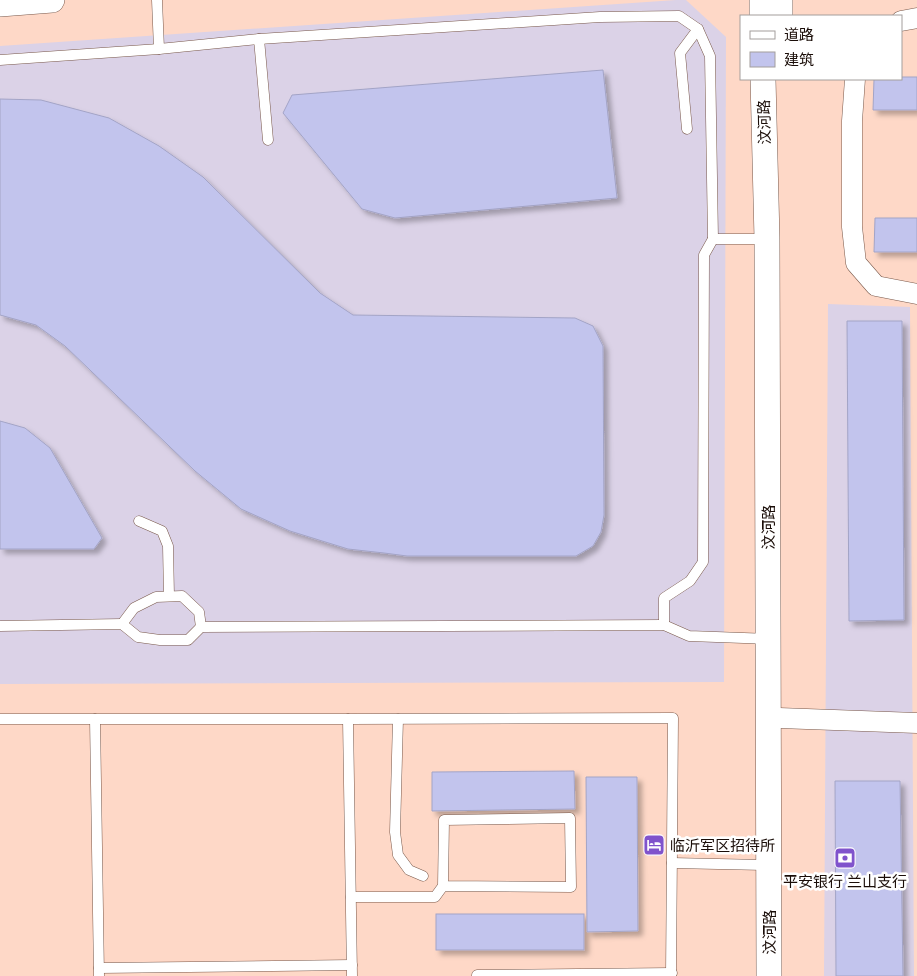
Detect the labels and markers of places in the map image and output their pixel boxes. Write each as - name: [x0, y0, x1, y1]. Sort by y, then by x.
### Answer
- hotel icon: 临沂军区招待所: [642, 833, 666, 857]
- place label: 临沂军区招待所: [670, 836, 775, 855]
- bank icon: 平安银行 兰山支行: [833, 846, 857, 870]
- place label: 平安银行 兰山支行: [783, 872, 907, 891]

